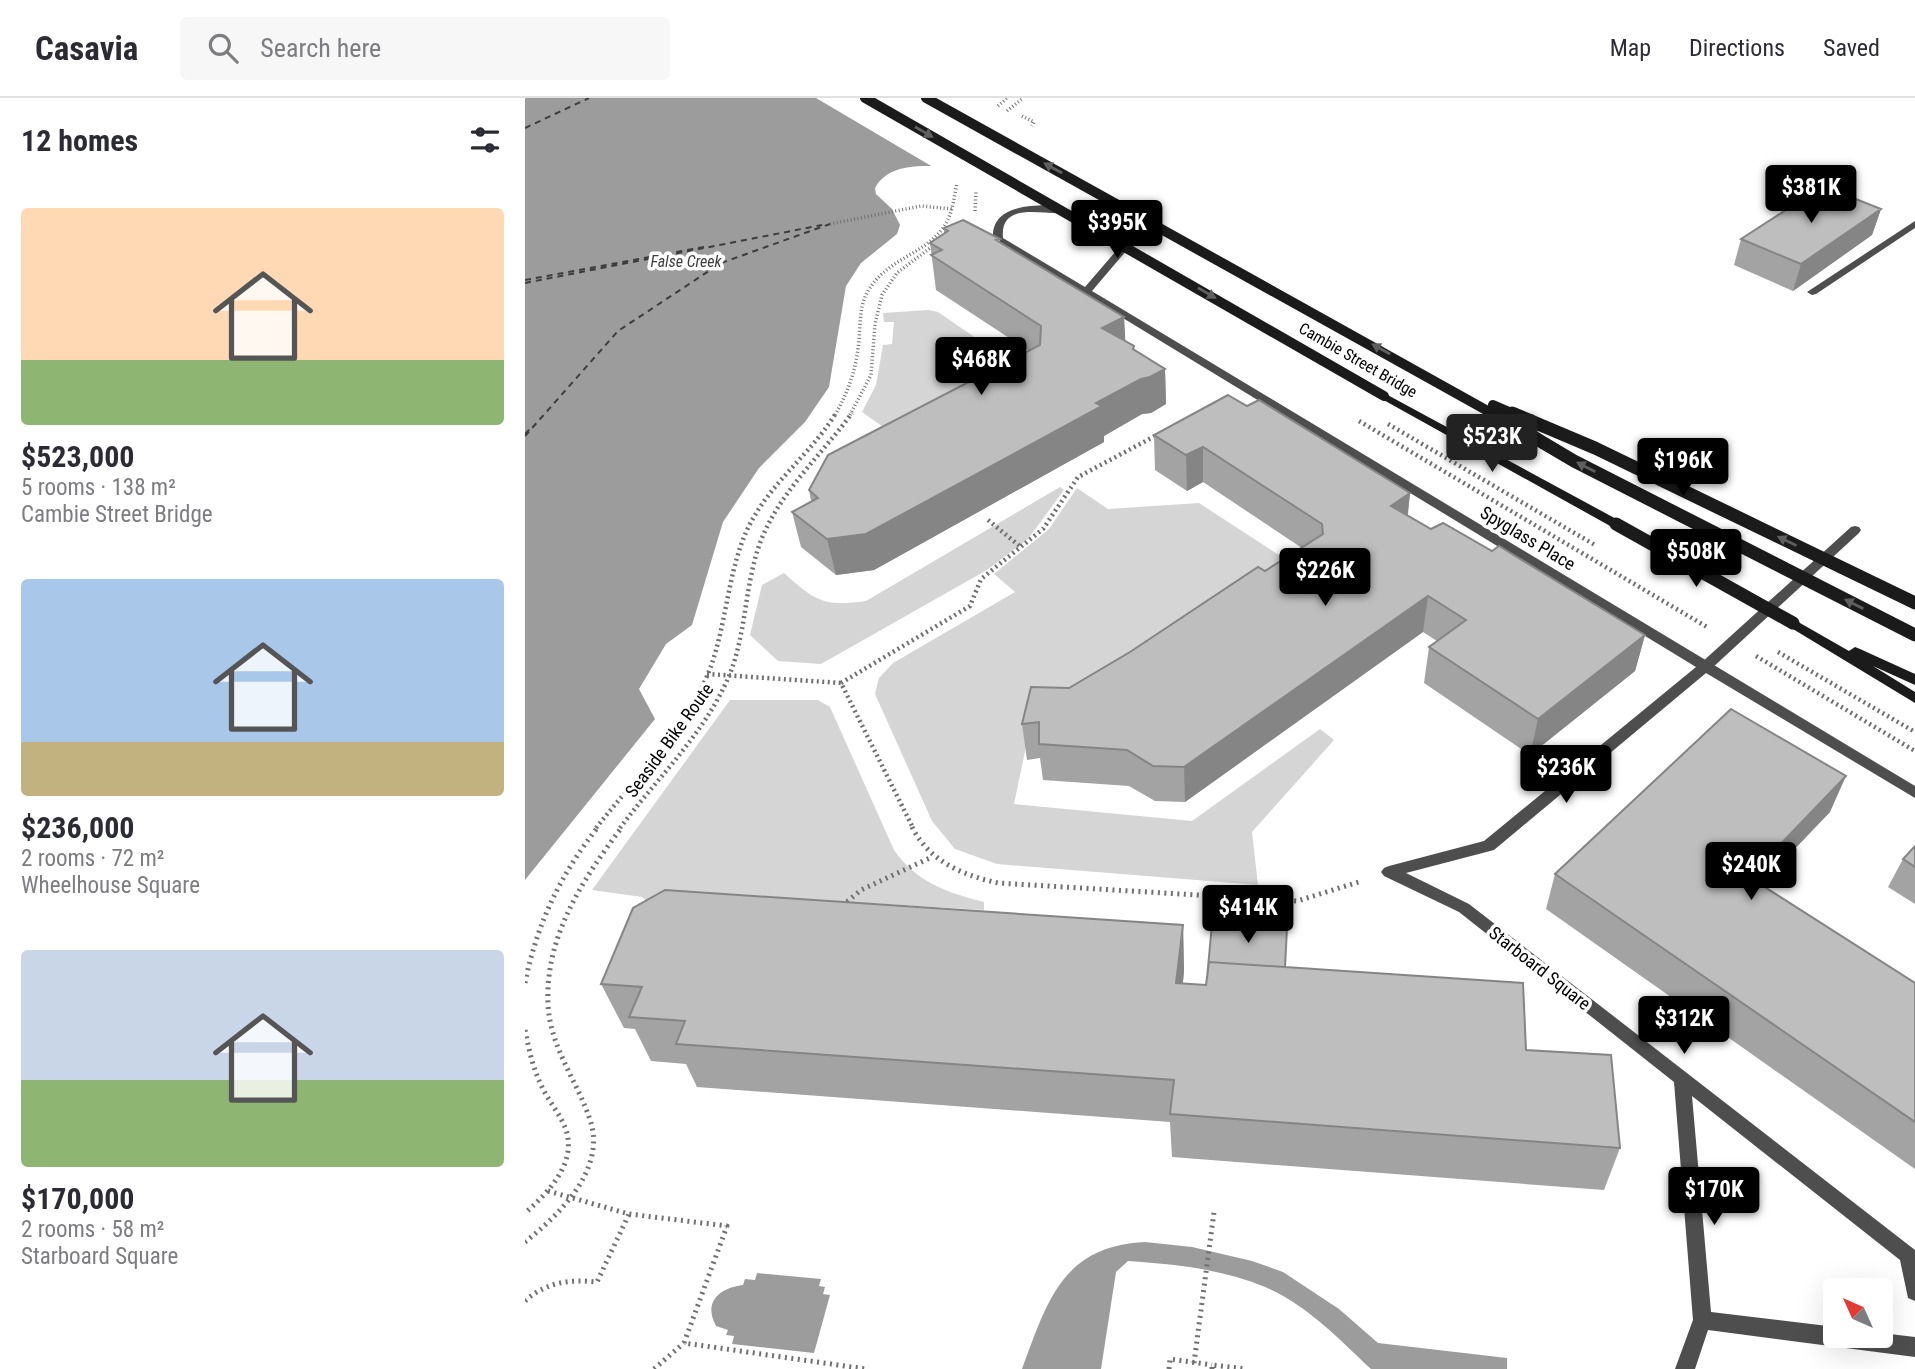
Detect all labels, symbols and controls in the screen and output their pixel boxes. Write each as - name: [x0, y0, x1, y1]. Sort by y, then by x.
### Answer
- search box: [180, 17, 670, 80]
- text: Casavia: [35, 29, 138, 68]
- icon: search: [204, 29, 242, 67]
- text: Search here: [260, 33, 381, 63]
- text: Map: [1610, 34, 1651, 62]
- text: Directions: [1689, 34, 1785, 62]
- text: Saved: [1823, 34, 1880, 62]
- icon: filters: [466, 121, 504, 159]
- text: 12 homes: [21, 123, 138, 158]
- one-way arrow: [914, 126, 934, 138]
- one-way arrow: [1043, 162, 1062, 174]
- pin: $381K: [1762, 166, 1860, 225]
- text: $381K: [1781, 174, 1841, 201]
- pin: $395K: [1068, 200, 1166, 260]
- text: $395K: [1087, 209, 1147, 236]
- water label: False Creek: [650, 252, 723, 271]
- icon: home: [200, 253, 326, 379]
- one-way arrow: [1197, 287, 1216, 300]
- street label: Cambie Street Bridge: [1296, 318, 1420, 402]
- pin: $468K: [932, 338, 1030, 397]
- one-way arrow: [1371, 343, 1390, 355]
- text: $468K: [951, 346, 1011, 373]
- pin: $523K: [1443, 414, 1541, 474]
- text: $523K: [1462, 423, 1522, 450]
- pin: $196K: [1634, 438, 1732, 498]
- text: $523,000: [21, 439, 134, 474]
- text: $196K: [1653, 447, 1713, 474]
- one-way arrow: [1576, 461, 1596, 473]
- text: 5 rooms · 138 m²: [21, 474, 176, 501]
- text: Cambie Street Bridge: [21, 501, 213, 528]
- street label: Spyglass Place: [1477, 501, 1579, 575]
- pin: $508K: [1647, 530, 1745, 589]
- one-way arrow: [1777, 536, 1797, 547]
- text: $508K: [1666, 538, 1726, 565]
- pin: $226K: [1276, 548, 1374, 608]
- text: $226K: [1295, 557, 1355, 584]
- one-way arrow: [1844, 598, 1864, 609]
- icon: home: [200, 624, 326, 750]
- street label: Seaside Bike Route: [621, 679, 717, 801]
- pin: $236K: [1517, 746, 1615, 805]
- text: $236K: [1536, 754, 1596, 781]
- text: $236,000: [21, 810, 134, 845]
- pin: $240K: [1702, 842, 1800, 902]
- text: 2 rooms · 72 m²: [21, 845, 164, 872]
- text: $240K: [1721, 851, 1781, 878]
- text: Wheelhouse Square: [21, 872, 200, 899]
- pin: $414K: [1199, 886, 1297, 945]
- text: $414K: [1218, 894, 1278, 921]
- street label: Starboard Square: [1485, 922, 1595, 1014]
- icon: home: [200, 995, 326, 1121]
- pin: $312K: [1635, 996, 1733, 1056]
- text: $312K: [1654, 1005, 1714, 1032]
- pin: $170K: [1665, 1168, 1763, 1227]
- text: $170K: [1684, 1176, 1744, 1203]
- text: $170,000: [21, 1181, 134, 1216]
- text: 2 rooms · 58 m²: [21, 1216, 164, 1243]
- text: Starboard Square: [21, 1243, 178, 1270]
- north arrow: [1823, 1278, 1893, 1348]
- map controls: [1823, 1278, 1893, 1348]

